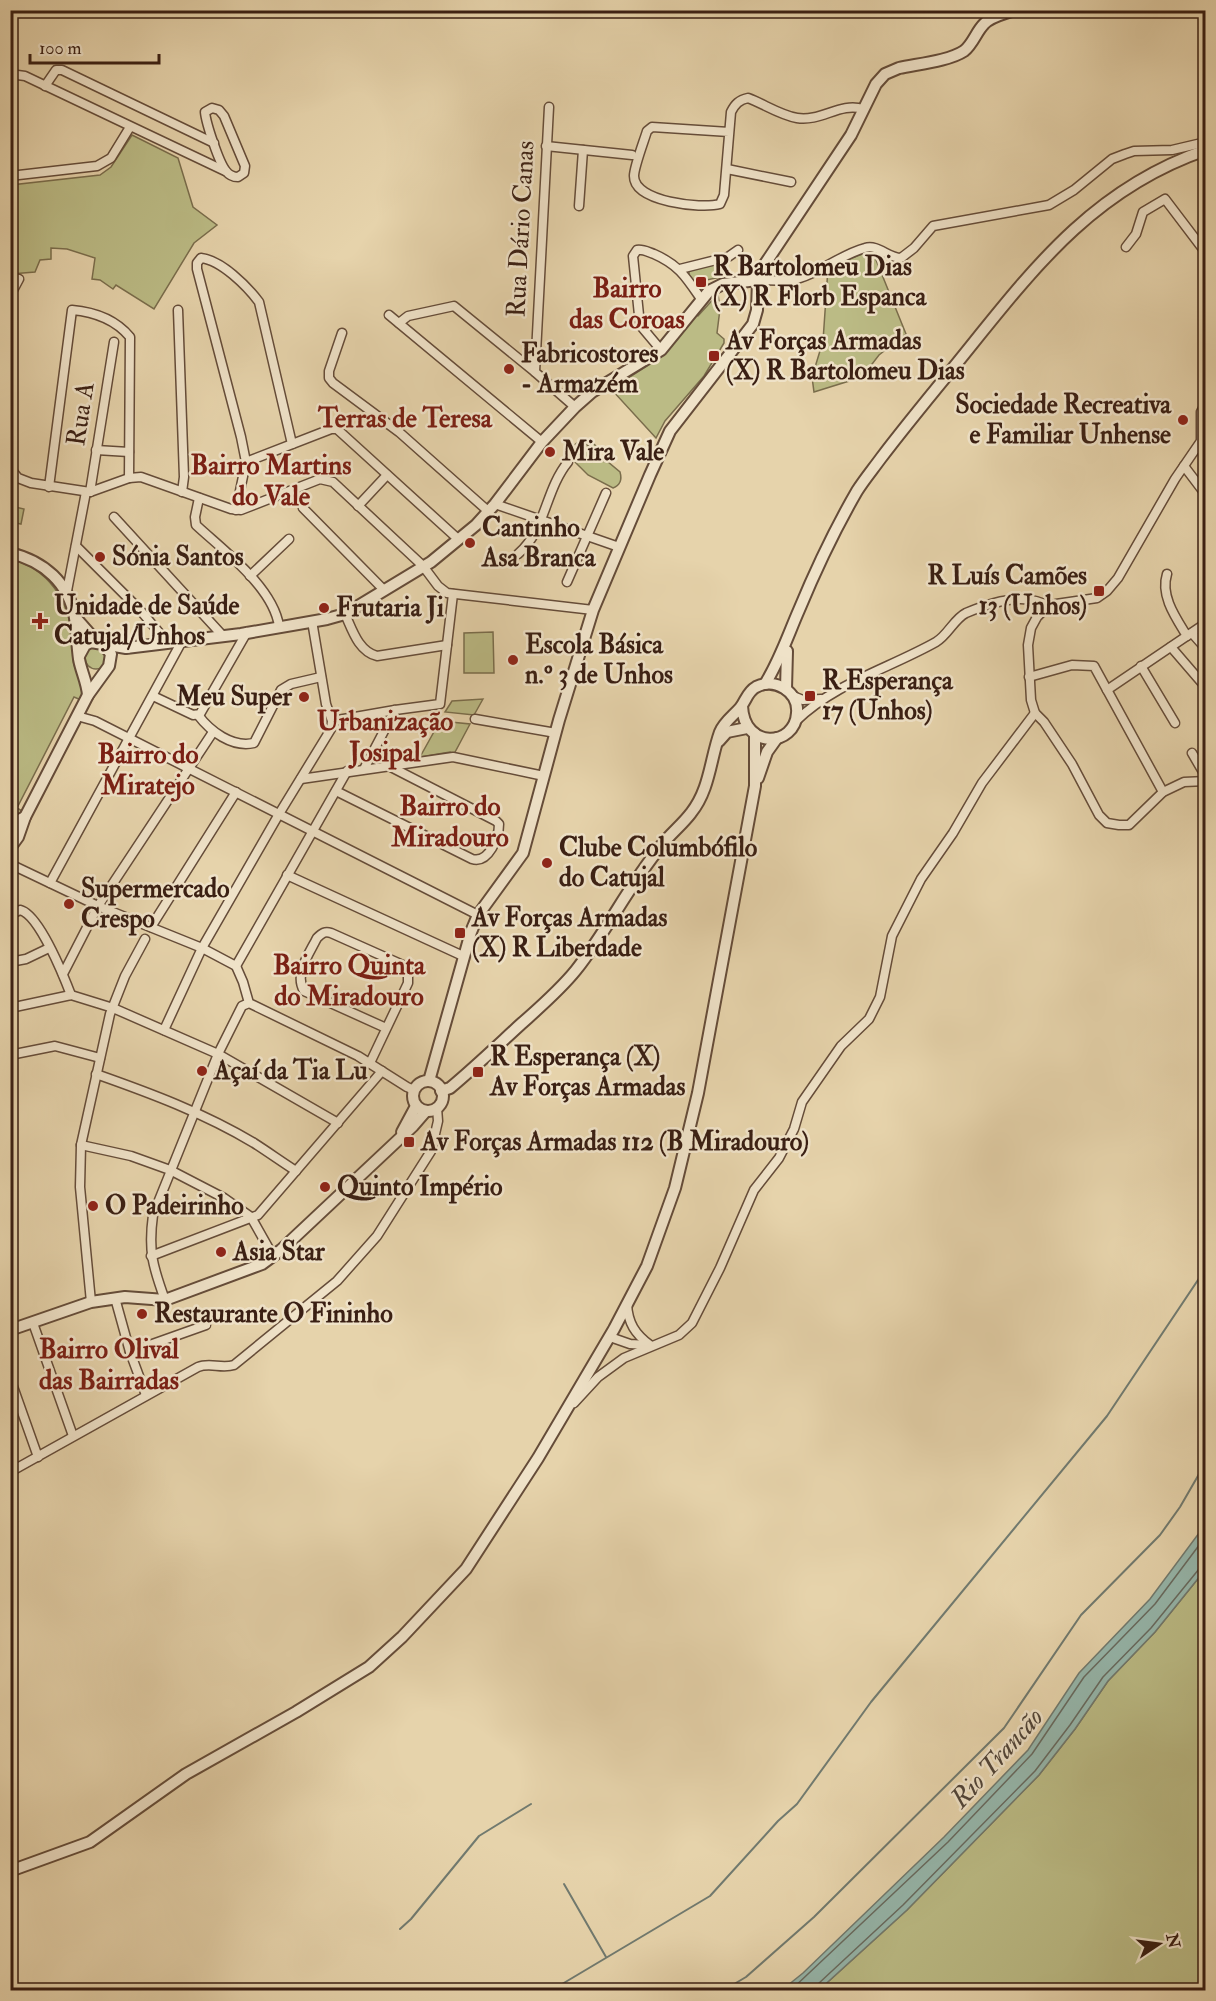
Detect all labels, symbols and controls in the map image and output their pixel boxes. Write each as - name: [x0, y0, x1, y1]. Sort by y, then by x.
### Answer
- scale bar: [30, 27, 159, 65]
- text: 100 m: [39, 37, 82, 60]
- street label: Rua Dário Canas: [500, 140, 542, 318]
- place label: R Bartolomeu Dias (X) R Florb Espanca: [713, 251, 927, 314]
- district label: Bairro das Coroas: [569, 272, 685, 336]
- marker: R Bartolomeu Dias (X) R Florb Espanca: [694, 275, 708, 289]
- place label: Av Forças Armadas (X) R Bartolomeu Dias: [725, 325, 965, 387]
- place label: Fabricostores - Armazém: [521, 338, 659, 400]
- marker: Av Forças Armadas (X) R Bartolomeu Dias: [707, 349, 721, 363]
- marker: Fabricostores - Armazém: [502, 362, 516, 376]
- street label: Rua A: [60, 379, 102, 448]
- place label: Sociedade Recreativa e Familiar Unhense: [955, 389, 1172, 451]
- district label: Terras de Teresa: [317, 402, 493, 435]
- marker: Sociedade Recreativa e Familiar Unhense: [1176, 413, 1190, 427]
- place label: Mira Vale: [561, 436, 664, 468]
- marker: Mira Vale: [543, 445, 557, 459]
- district label: Bairro Martins do Vale: [191, 449, 351, 513]
- place label: Cantinho Asa Branca: [481, 512, 597, 574]
- marker: Cantinho Asa Branca: [463, 536, 477, 550]
- place label: Sónia Santos: [112, 541, 244, 573]
- marker: Sónia Santos: [93, 550, 107, 564]
- place label: R Luís Camões 13 (Unhos): [927, 560, 1087, 622]
- marker: R Luís Camões 13 (Unhos): [1092, 584, 1106, 598]
- place label: Unidade de Saúde Catujal/Unhos: [54, 590, 240, 652]
- place label: Frutaria Ji: [336, 592, 444, 624]
- marker: Frutaria Ji: [317, 601, 331, 615]
- marker: Unidade de Saúde Catujal/Unhos: [31, 612, 49, 630]
- place label: Escola Básica n.º 3 de Unhos: [525, 629, 673, 691]
- marker: Escola Básica n.º 3 de Unhos: [506, 653, 520, 667]
- place label: R Esperança 17 (Unhos): [822, 665, 954, 727]
- place label: Meu Super: [175, 681, 292, 714]
- marker: R Esperança 17 (Unhos): [803, 689, 817, 703]
- marker: Meu Super: [297, 690, 311, 704]
- district label: Urbanização Josipal: [317, 705, 453, 770]
- district label: Bairro do Miratejo: [98, 738, 198, 802]
- district label: Bairro do Miradouro: [390, 790, 509, 854]
- place label: Clube Columbófilo do Catujal: [559, 832, 758, 894]
- marker: Clube Columbófilo do Catujal: [540, 856, 554, 870]
- place label: Supermercado Crespo: [81, 873, 230, 936]
- marker: Supermercado Crespo: [62, 897, 76, 911]
- place label: Av Forças Armadas (X) R Liberdade: [471, 902, 667, 964]
- marker: Av Forças Armadas (X) R Liberdade: [453, 926, 467, 940]
- district label: Bairro Quinta do Miradouro: [273, 949, 426, 1013]
- place label: R Esperança (X) Av Forças Armadas: [489, 1041, 685, 1103]
- place label: Açaí da Tia Lu: [213, 1055, 368, 1087]
- marker: Açaí da Tia Lu: [195, 1064, 209, 1078]
- marker: R Esperança (X) Av Forças Armadas: [471, 1065, 485, 1079]
- place label: Av Forças Armadas 112 (B Miradouro): [420, 1126, 809, 1158]
- marker: Av Forças Armadas 112 (B Miradouro): [402, 1135, 416, 1149]
- place label: Quinto Império: [337, 1171, 503, 1204]
- marker: Quinto Império: [318, 1180, 332, 1194]
- place label: O Padeirinho: [105, 1190, 244, 1222]
- marker: O Padeirinho: [86, 1199, 100, 1213]
- place label: Asia Star: [232, 1236, 325, 1268]
- marker: Asia Star: [214, 1245, 228, 1259]
- place label: Restaurante O Fininho: [154, 1298, 393, 1330]
- marker: Restaurante O Fininho: [135, 1307, 149, 1321]
- district label: Bairro Olival das Bairradas: [39, 1333, 180, 1397]
- water label: Rio Trancão: [943, 1701, 1050, 1816]
- north arrow: [1129, 1914, 1189, 1974]
- text: N: [1161, 1931, 1184, 1951]

